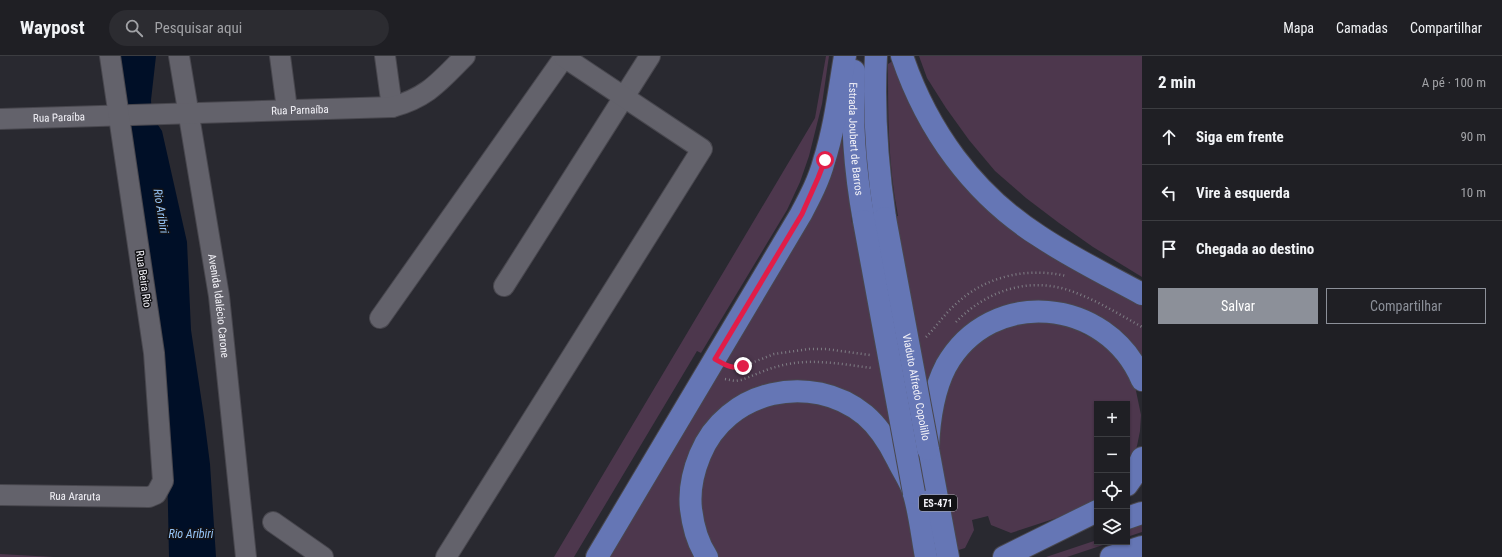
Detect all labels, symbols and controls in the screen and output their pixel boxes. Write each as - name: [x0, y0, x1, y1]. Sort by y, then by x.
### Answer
- search box: [109, 10, 389, 46]
- text: Waypost: [20, 16, 85, 39]
- icon: search: [123, 17, 145, 39]
- text: Pesquisar aqui: [155, 19, 242, 37]
- text: Mapa: [1283, 20, 1314, 36]
- text: Camadas: [1336, 20, 1388, 36]
- text: Compartilhar: [1410, 20, 1482, 36]
- text: 2 min: [1158, 72, 1196, 92]
- text: A pé · 100 m: [1422, 75, 1486, 90]
- street label: Estrada Joubert de Barros: [846, 82, 866, 196]
- street label: Rua Parnaíba: [271, 103, 329, 118]
- street label: Rua Paraíba: [33, 110, 85, 125]
- icon: ahead: [1158, 126, 1180, 148]
- text: Siga em frente: [1196, 128, 1284, 146]
- text: 90 m: [1460, 129, 1486, 144]
- route start: [816, 151, 834, 169]
- icon: left: [1158, 182, 1180, 204]
- text: Vire à esquerda: [1196, 184, 1290, 202]
- text: 10 m: [1460, 185, 1486, 200]
- water label: Rio Aribiri: [151, 188, 171, 235]
- icon: arrive: [1158, 238, 1180, 260]
- text: Chegada ao destino: [1196, 240, 1314, 258]
- street label: Rua Beira Rio: [133, 250, 154, 309]
- street label: Avenida Idalécio Carone: [205, 253, 231, 358]
- button: Salvar: [1158, 288, 1318, 324]
- button: Compartilhar: [1326, 288, 1486, 324]
- street label: Viaduto Alfredo Copolillo: [900, 333, 932, 442]
- route end: [734, 357, 752, 375]
- map controls: [1094, 401, 1130, 545]
- button: +: [1094, 401, 1130, 437]
- button: −: [1094, 437, 1130, 473]
- button: locate: [1094, 473, 1130, 509]
- street label: Rua Araruta: [49, 490, 101, 503]
- road number: ES-471: [919, 495, 957, 511]
- button: layers: [1094, 509, 1130, 545]
- water label: Rio Aribiri: [169, 527, 214, 541]

